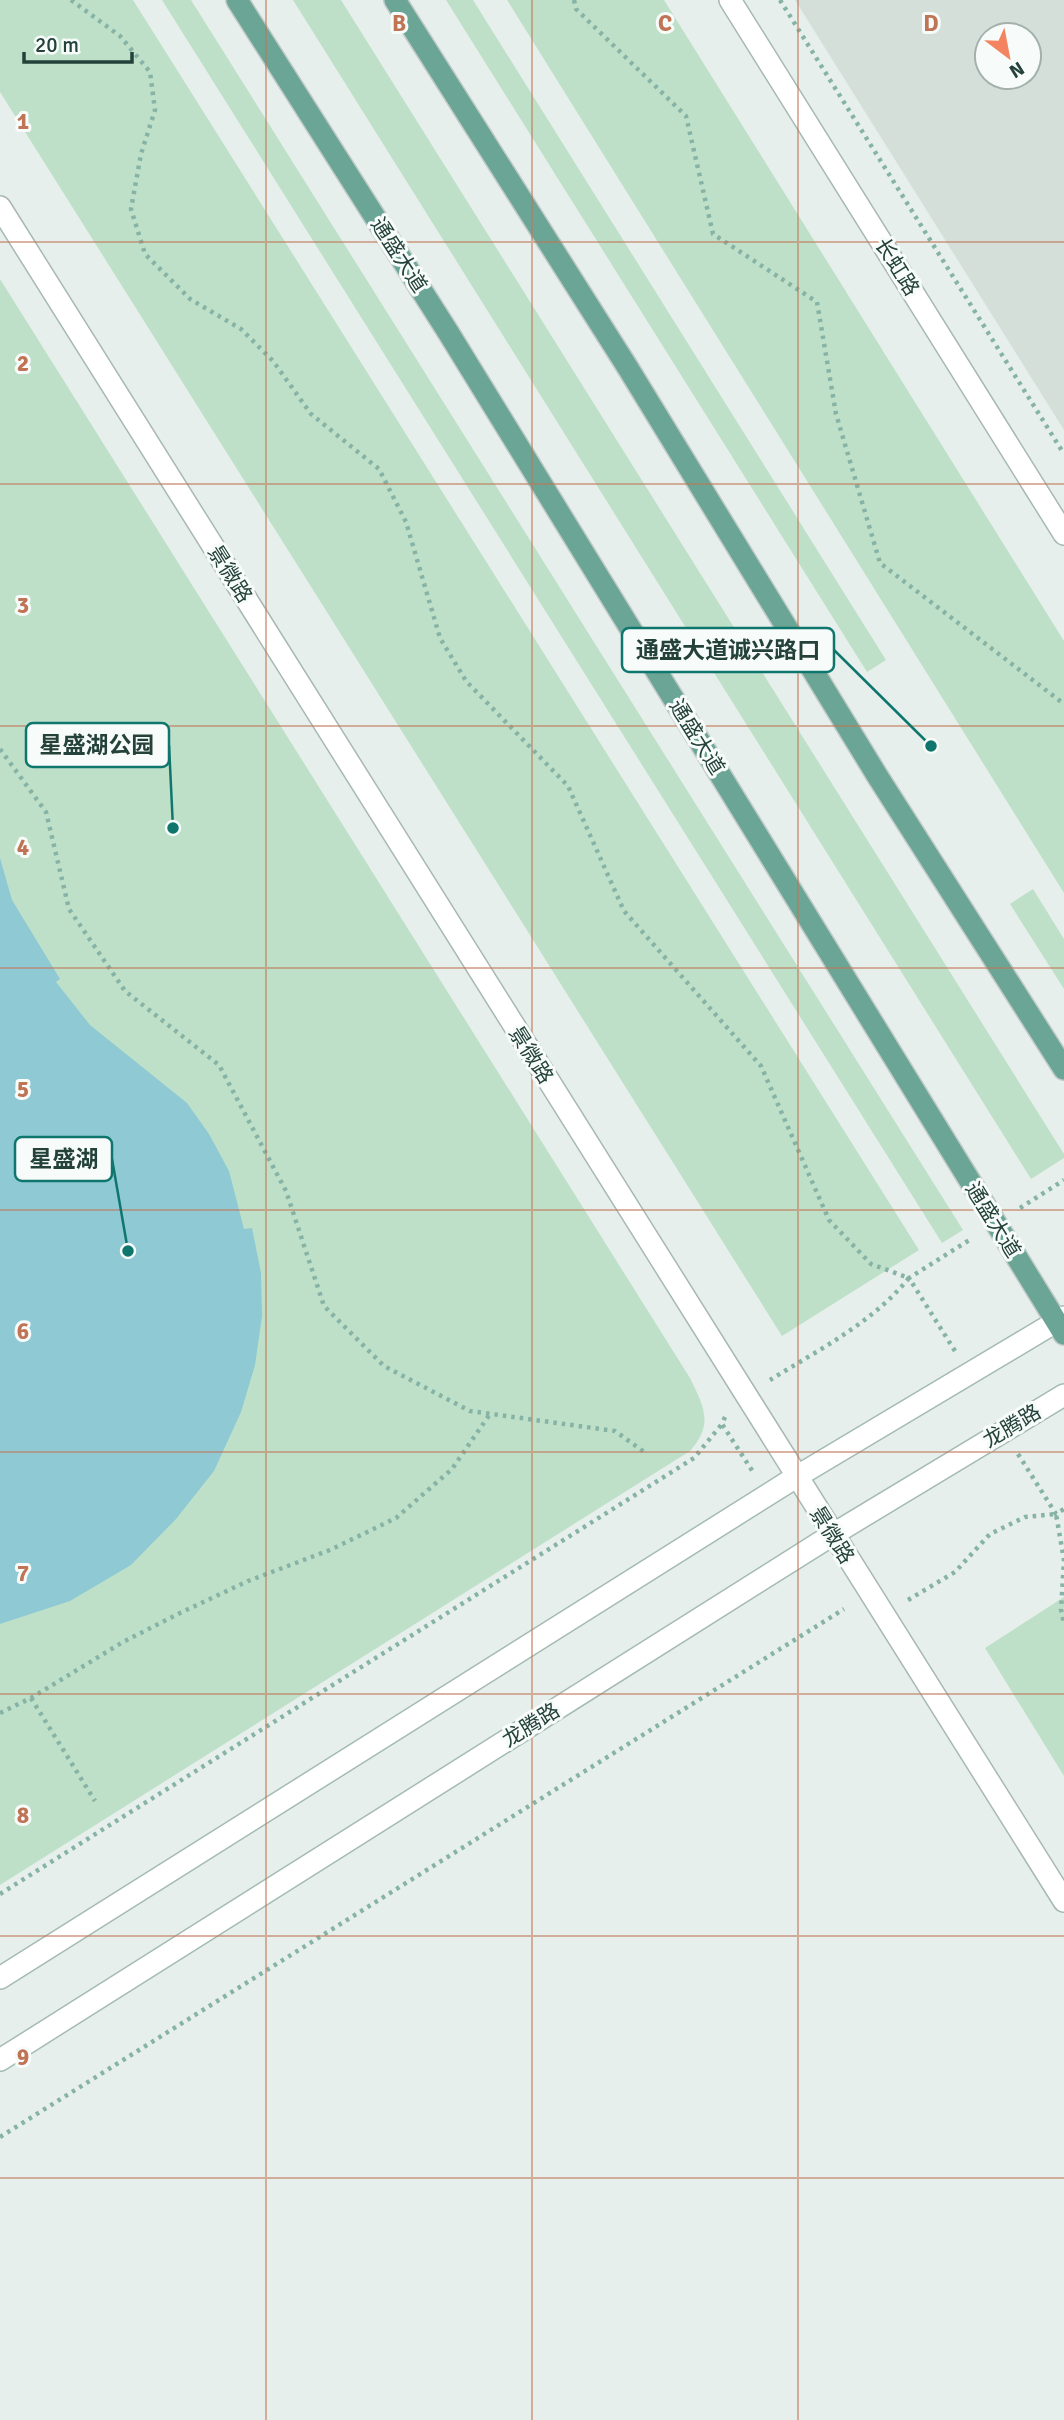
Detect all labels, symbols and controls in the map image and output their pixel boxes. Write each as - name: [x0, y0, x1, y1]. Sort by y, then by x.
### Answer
- text: B: [392, 9, 406, 38]
- text: C: [658, 9, 672, 38]
- text: D: [923, 9, 939, 38]
- scale bar: [24, 21, 133, 65]
- north arrow: [973, 21, 1043, 91]
- text: 20 m: [35, 32, 79, 58]
- text: N: [1005, 56, 1028, 83]
- text: 1: [17, 107, 29, 136]
- street label: 通盛大道: [365, 213, 433, 297]
- street label: 长虹路: [869, 233, 925, 301]
- text: 2: [17, 349, 29, 378]
- street label: 景微路: [202, 540, 258, 608]
- text: 3: [17, 591, 29, 620]
- callout: 通盛大道诚兴路口: [622, 628, 834, 672]
- text: 通盛大道诚兴路口: [636, 636, 820, 665]
- street label: 通盛大道: [664, 694, 730, 780]
- callout: 星盛湖公园: [26, 723, 169, 767]
- text: 星盛湖公园: [40, 731, 155, 760]
- text: 4: [17, 833, 29, 862]
- street label: 景微路: [503, 1021, 559, 1089]
- text: 5: [17, 1075, 29, 1104]
- callout: 星盛湖: [15, 1137, 112, 1181]
- text: 星盛湖: [30, 1145, 99, 1174]
- street label: 通盛大道: [960, 1177, 1026, 1263]
- text: 6: [17, 1317, 29, 1346]
- street label: 龙腾路: [978, 1399, 1046, 1453]
- street label: 景微路: [804, 1501, 860, 1569]
- text: 7: [17, 1559, 29, 1588]
- street label: 龙腾路: [497, 1697, 565, 1753]
- text: 8: [17, 1801, 29, 1830]
- text: 9: [17, 2043, 29, 2072]

